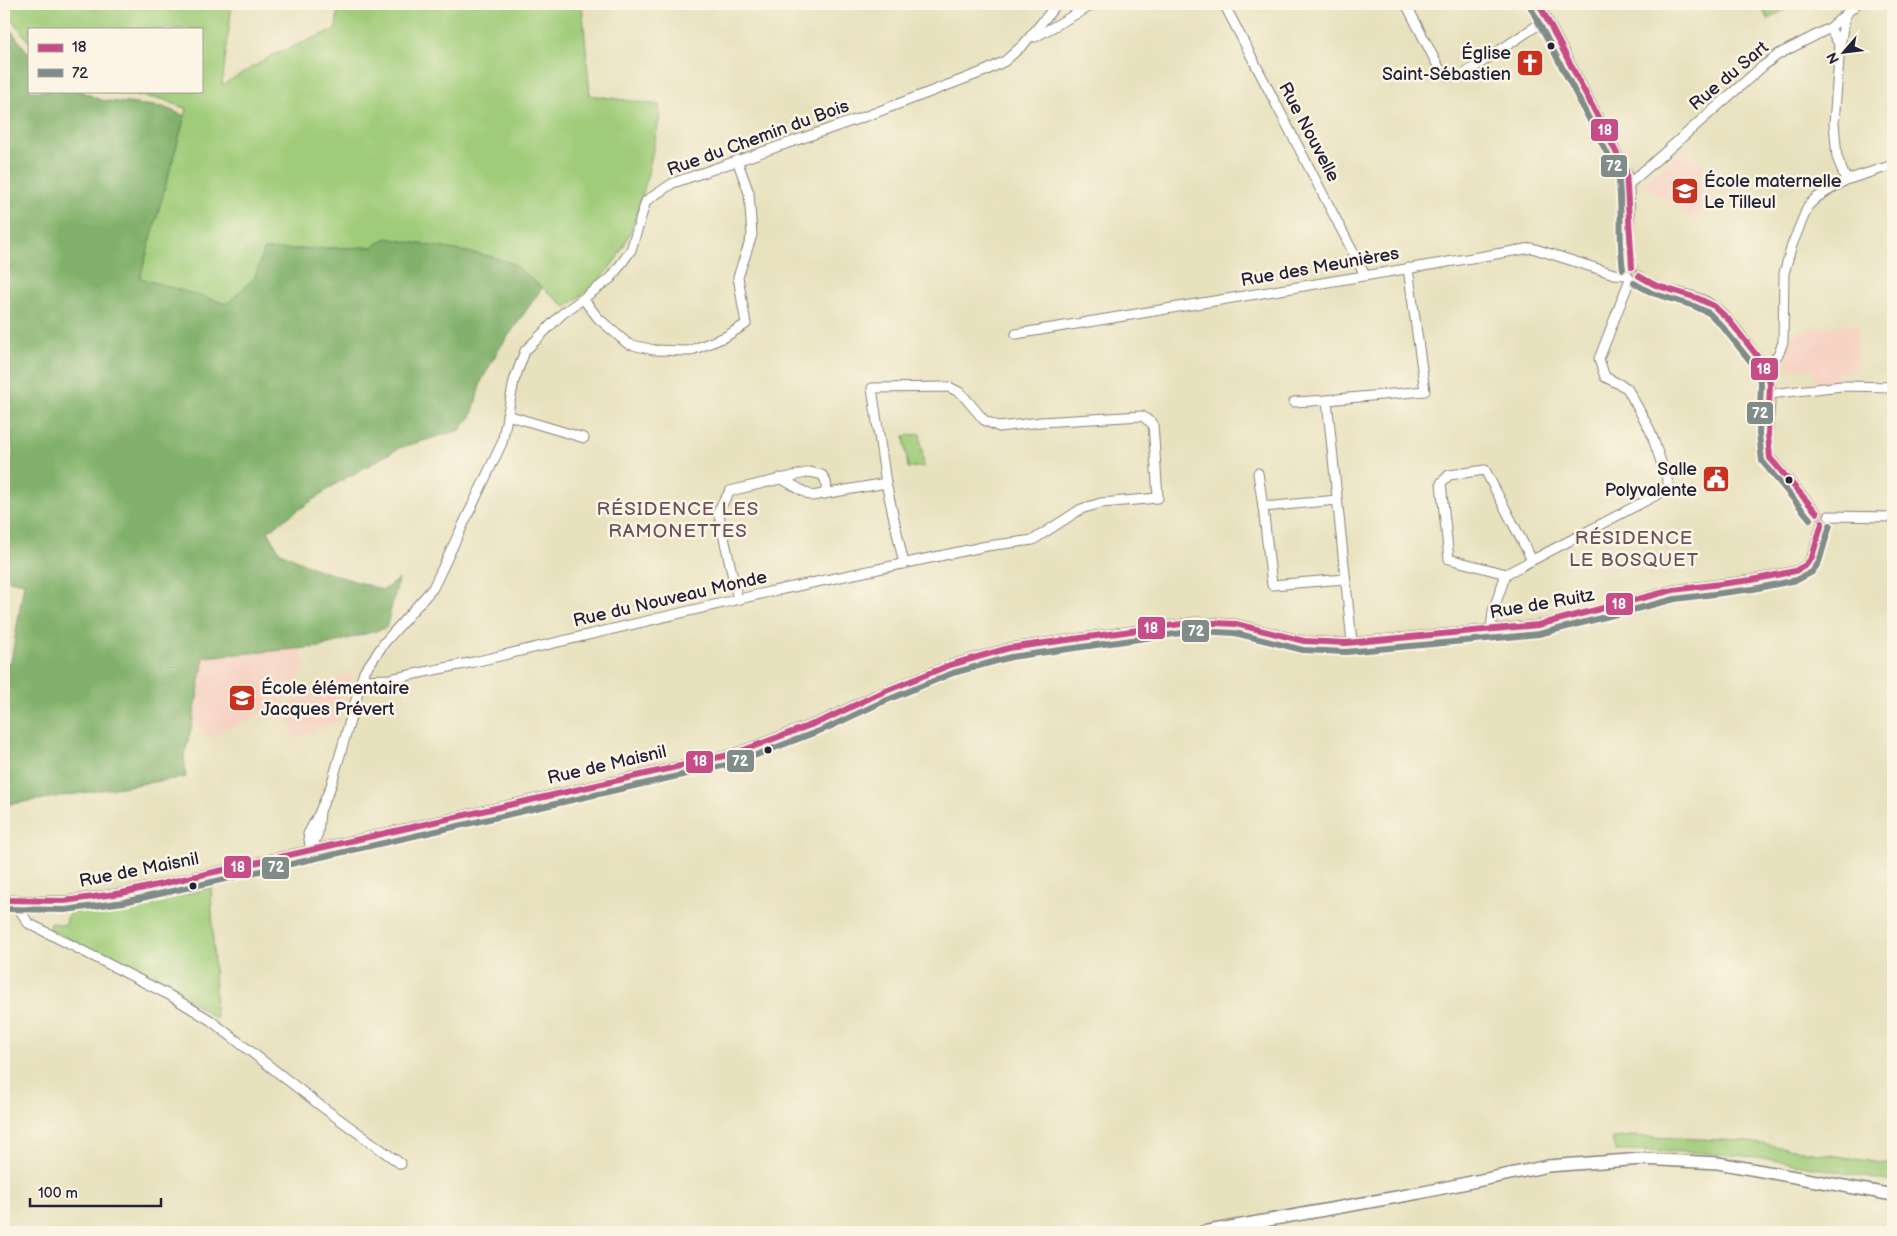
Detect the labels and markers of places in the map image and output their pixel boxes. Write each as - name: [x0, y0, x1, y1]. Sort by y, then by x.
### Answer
- place label: Église Saint-Sébastien: [1382, 41, 1511, 85]
- unlabelled marker: [1546, 41, 1556, 51]
- church icon: Église Saint-Sébastien: [1515, 48, 1545, 78]
- place label: École maternelle Le Tilleul: [1704, 169, 1842, 213]
- school or university icon: École maternelle Le Tilleul: [1670, 176, 1700, 206]
- place label: Salle Polyvalente: [1605, 459, 1697, 501]
- public building icon: Salle Polyvalente: [1701, 464, 1731, 494]
- unlabelled marker: [1784, 475, 1794, 485]
- place label: École élémentaire Jacques Prévert: [261, 676, 409, 720]
- school or university icon: École élémentaire Jacques Prévert: [227, 683, 257, 713]
- unlabelled marker: [763, 745, 773, 755]
- unlabelled marker: [188, 881, 198, 891]

